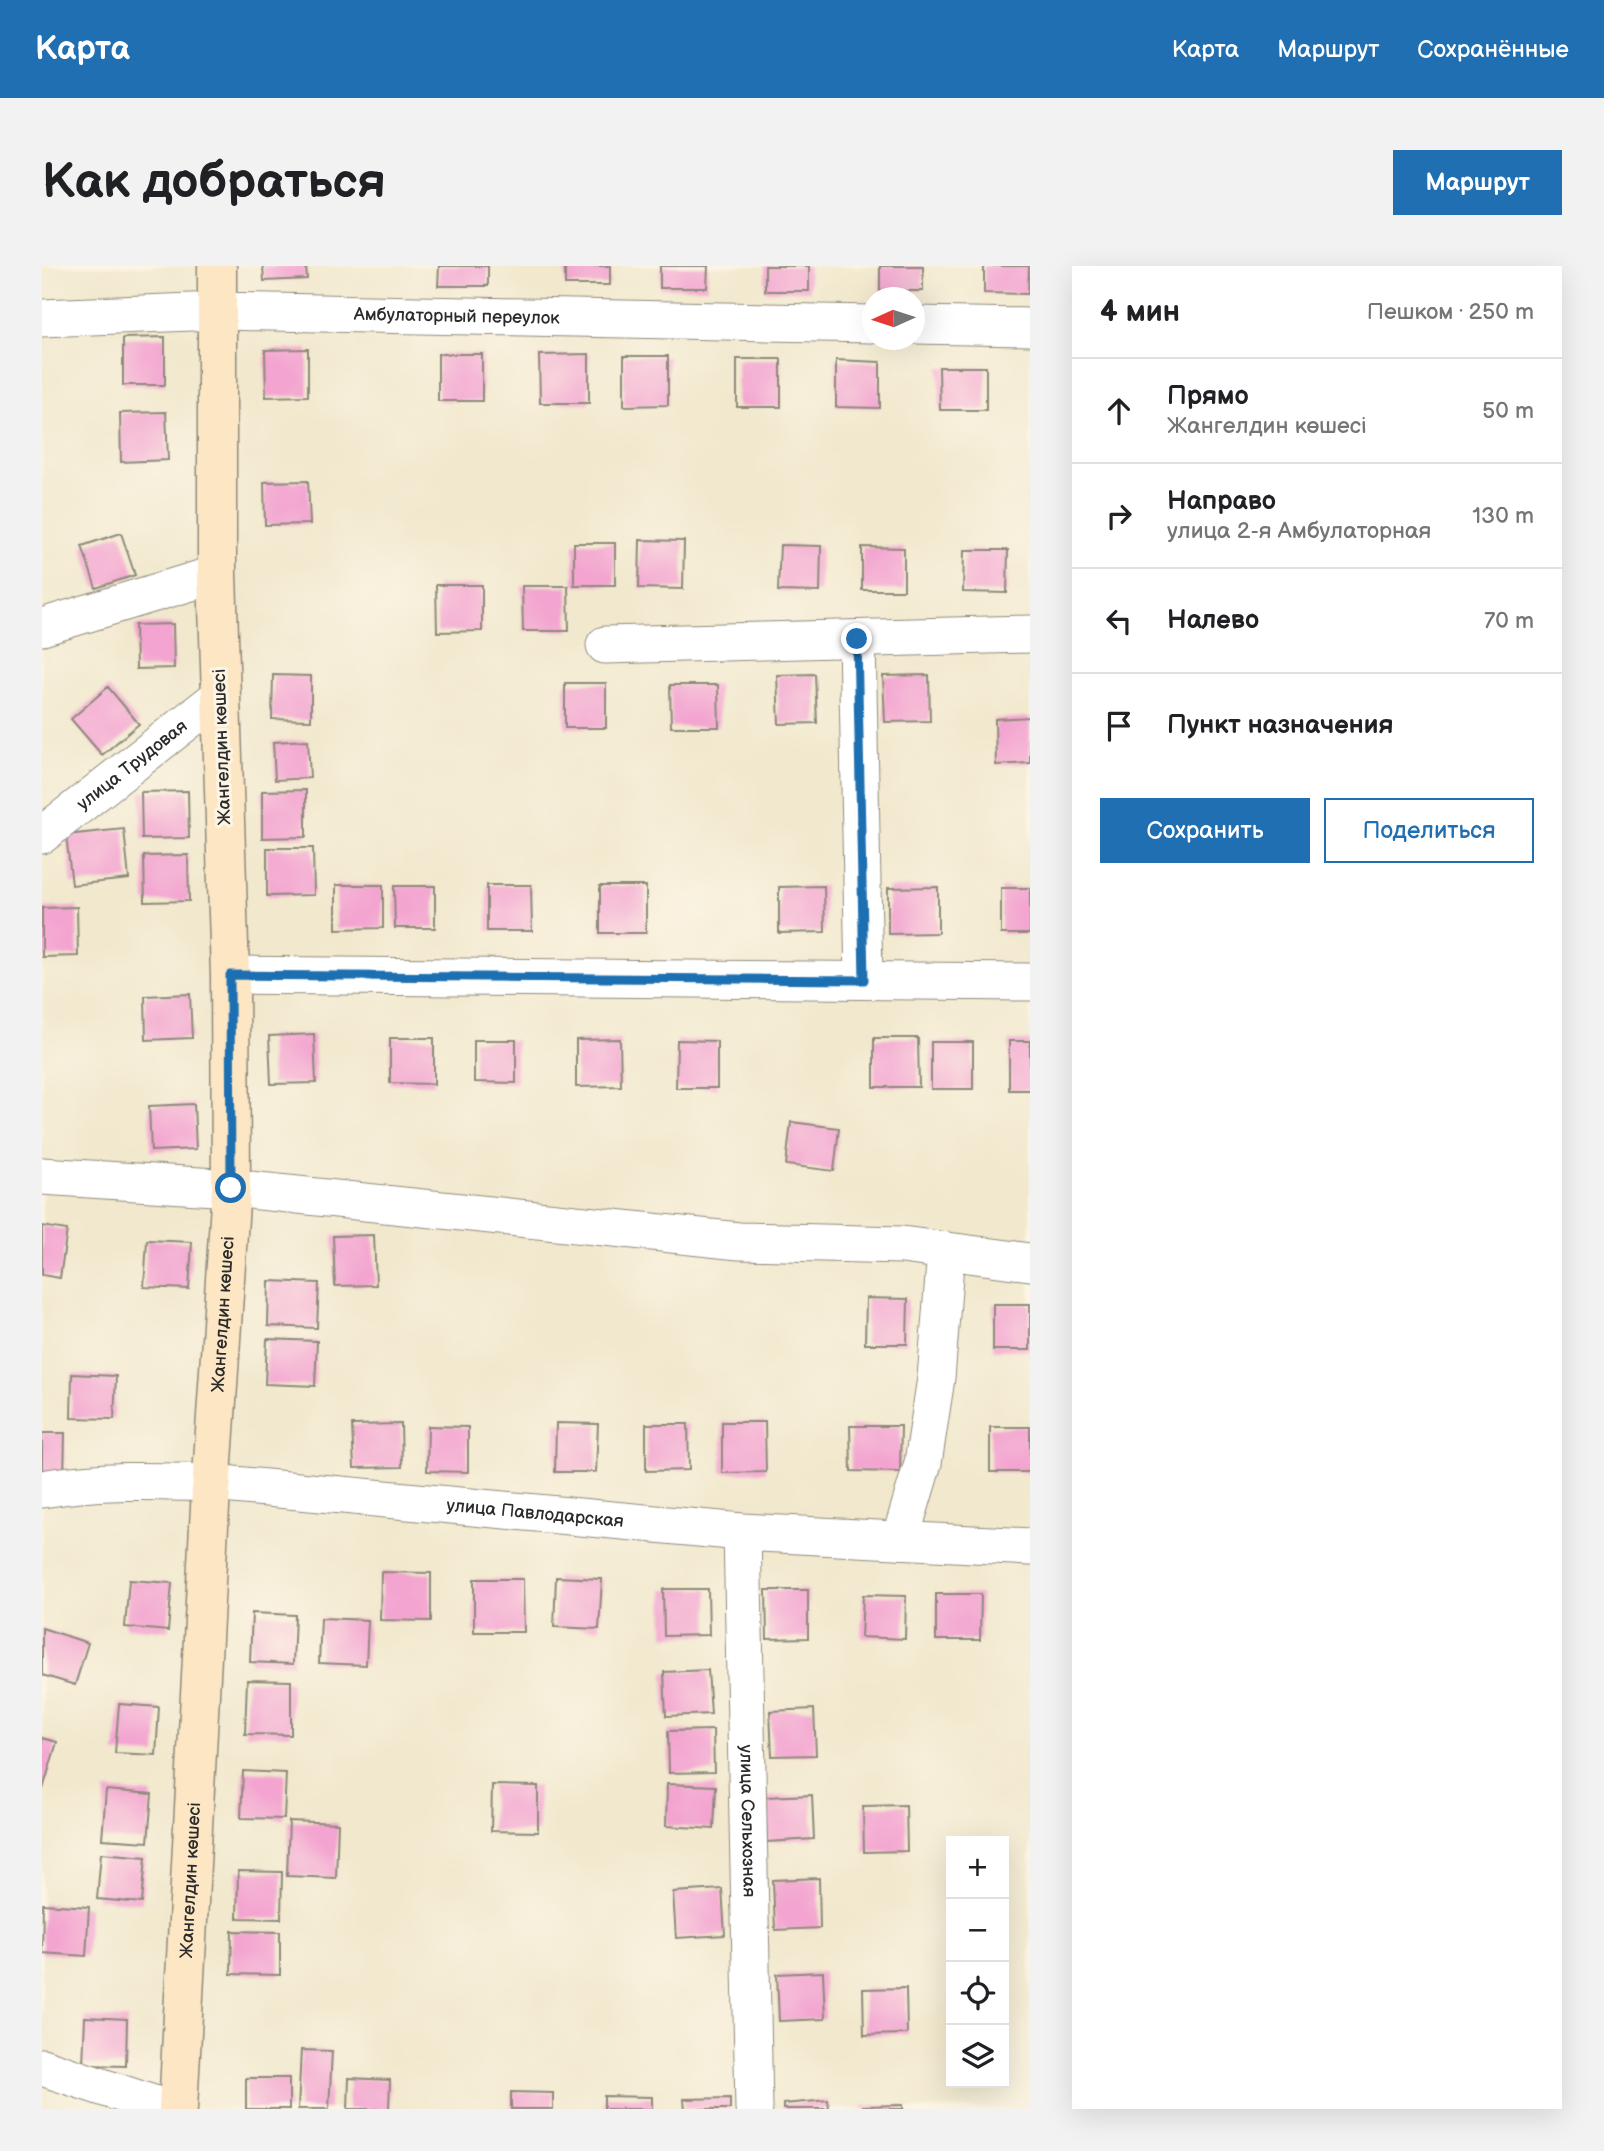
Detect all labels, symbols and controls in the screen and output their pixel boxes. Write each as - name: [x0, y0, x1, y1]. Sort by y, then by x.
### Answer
- text: Карта: [35, 29, 130, 69]
- text: Карта: [1172, 35, 1239, 64]
- text: Маршрут: [1277, 35, 1379, 64]
- text: Сохранённые: [1417, 35, 1569, 64]
- button: Маршрут: [1393, 150, 1562, 215]
- text: Как добраться: [42, 153, 386, 212]
- north arrow: [862, 287, 925, 350]
- text: 4 мин: [1100, 294, 1180, 330]
- text: Пешком · 250 m: [1367, 298, 1534, 326]
- street label: Амбулаторный переулок: [353, 303, 560, 328]
- text: Прямо: [1167, 381, 1249, 412]
- icon: ahead: [1100, 392, 1138, 430]
- text: 50 m: [1482, 397, 1534, 425]
- text: Жангелдин көшесі: [1167, 412, 1367, 440]
- text: Направо: [1167, 486, 1276, 517]
- icon: right: [1100, 497, 1138, 535]
- text: 130 m: [1472, 502, 1534, 530]
- text: улица 2-я Амбулаторная: [1167, 517, 1431, 545]
- icon: left: [1100, 602, 1138, 640]
- text: Налево: [1167, 605, 1259, 636]
- text: 70 m: [1484, 607, 1534, 635]
- route end: [841, 623, 872, 654]
- street label: Жангелдин көшесі: [209, 669, 235, 825]
- icon: arrive: [1100, 707, 1138, 745]
- text: Пункт назначения: [1167, 710, 1393, 741]
- street label: улица Трудовая: [73, 715, 191, 814]
- button: Сохранить: [1100, 798, 1310, 863]
- button: Поделиться: [1324, 798, 1534, 863]
- route start: [215, 1172, 246, 1203]
- street label: Жангелдин көшесі: [207, 1235, 238, 1393]
- street label: улица Павлодарская: [446, 1494, 625, 1532]
- street label: улица Сельхозная: [736, 1744, 760, 1898]
- street label: Жангелдин көшесі: [176, 1802, 205, 1959]
- map controls: [946, 1836, 1009, 2088]
- button: +: [946, 1836, 1009, 1899]
- button: −: [946, 1899, 1009, 1962]
- button: locate: [946, 1962, 1009, 2025]
- button: layers: [946, 2025, 1009, 2088]

